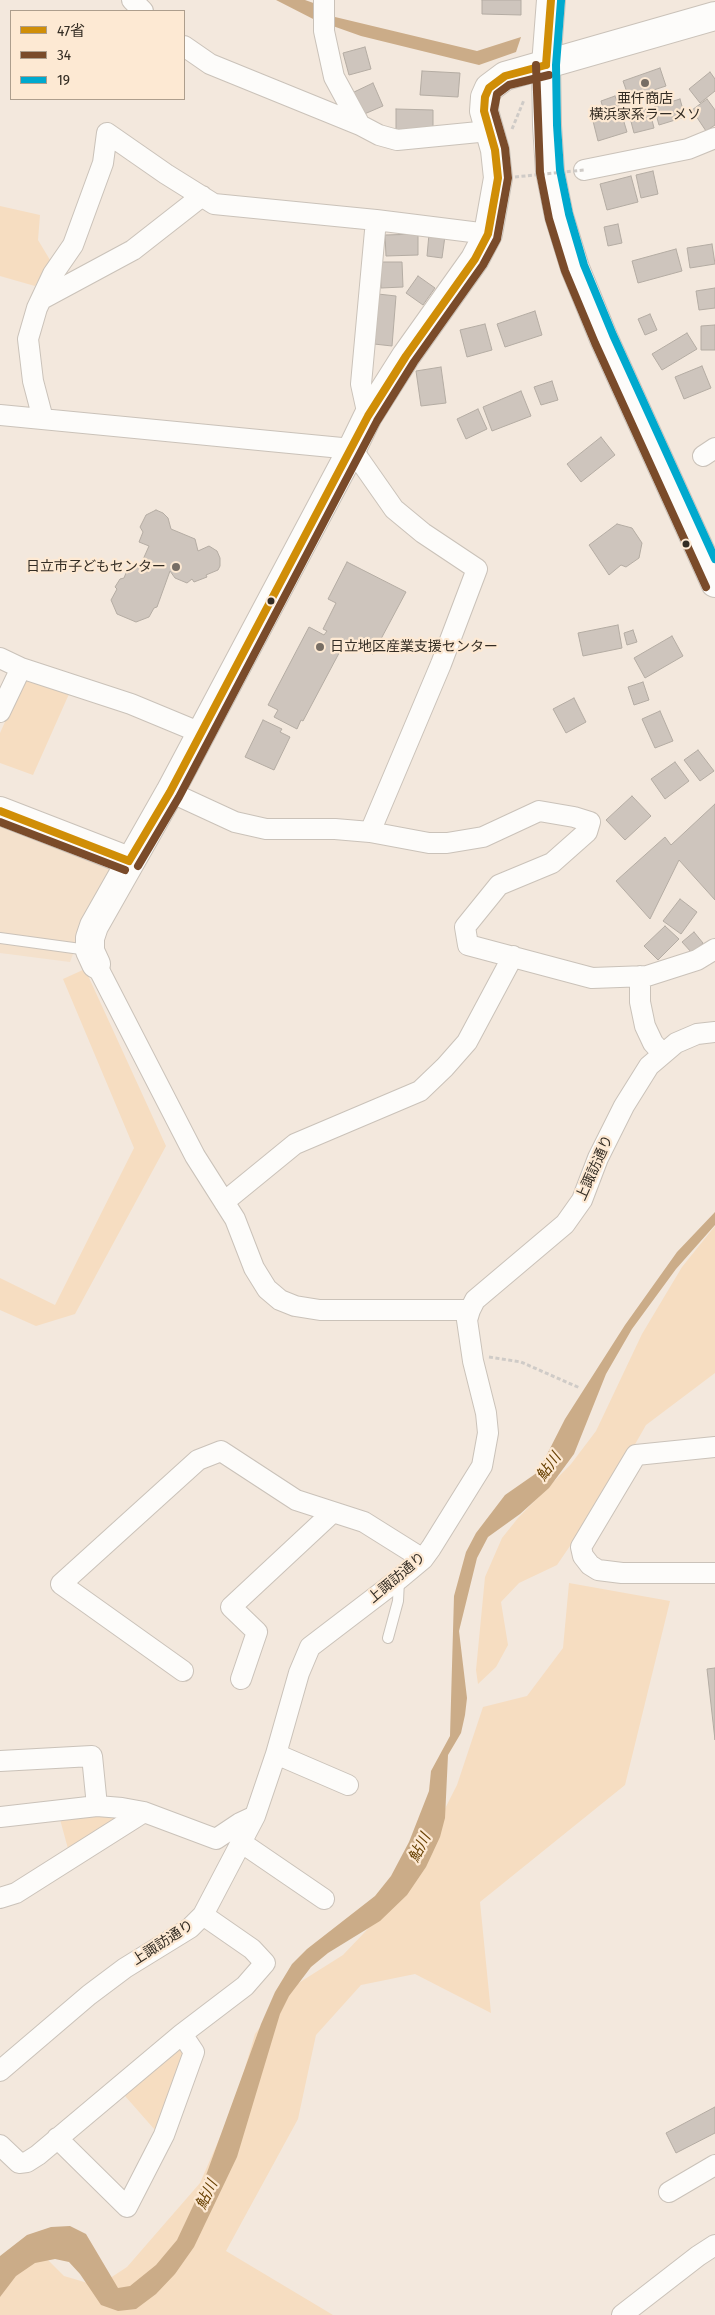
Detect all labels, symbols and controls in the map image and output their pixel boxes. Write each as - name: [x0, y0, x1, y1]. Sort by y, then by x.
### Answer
- legend: [10, 10, 185, 100]
- text: 47省: [57, 22, 85, 40]
- text: 34: [57, 46, 71, 64]
- text: 19: [57, 71, 70, 89]
- marker: 亜仟商店 横浜家系ラーメソ: [639, 77, 651, 89]
- place label: 亜仟商店 横浜家系ラーメソ: [589, 91, 701, 124]
- unlabelled marker: [681, 539, 691, 549]
- place label: 日立市子どもセンター: [26, 559, 166, 575]
- marker: 日立市子どもセンター: [170, 561, 182, 573]
- unlabelled marker: [266, 596, 276, 606]
- place label: 日立地区産業支援センター: [330, 639, 498, 655]
- marker: 日立地区産業支援センター: [314, 641, 326, 653]
- street label: 上諏訪通り: [573, 1133, 617, 1203]
- water label: 鮎川: [533, 1450, 565, 1484]
- street label: 上諏訪通り: [365, 1549, 429, 1607]
- water label: 鮎川: [405, 1831, 435, 1865]
- street label: 上諏訪通り: [129, 1917, 197, 1969]
- water label: 鮎川: [192, 2178, 222, 2212]

